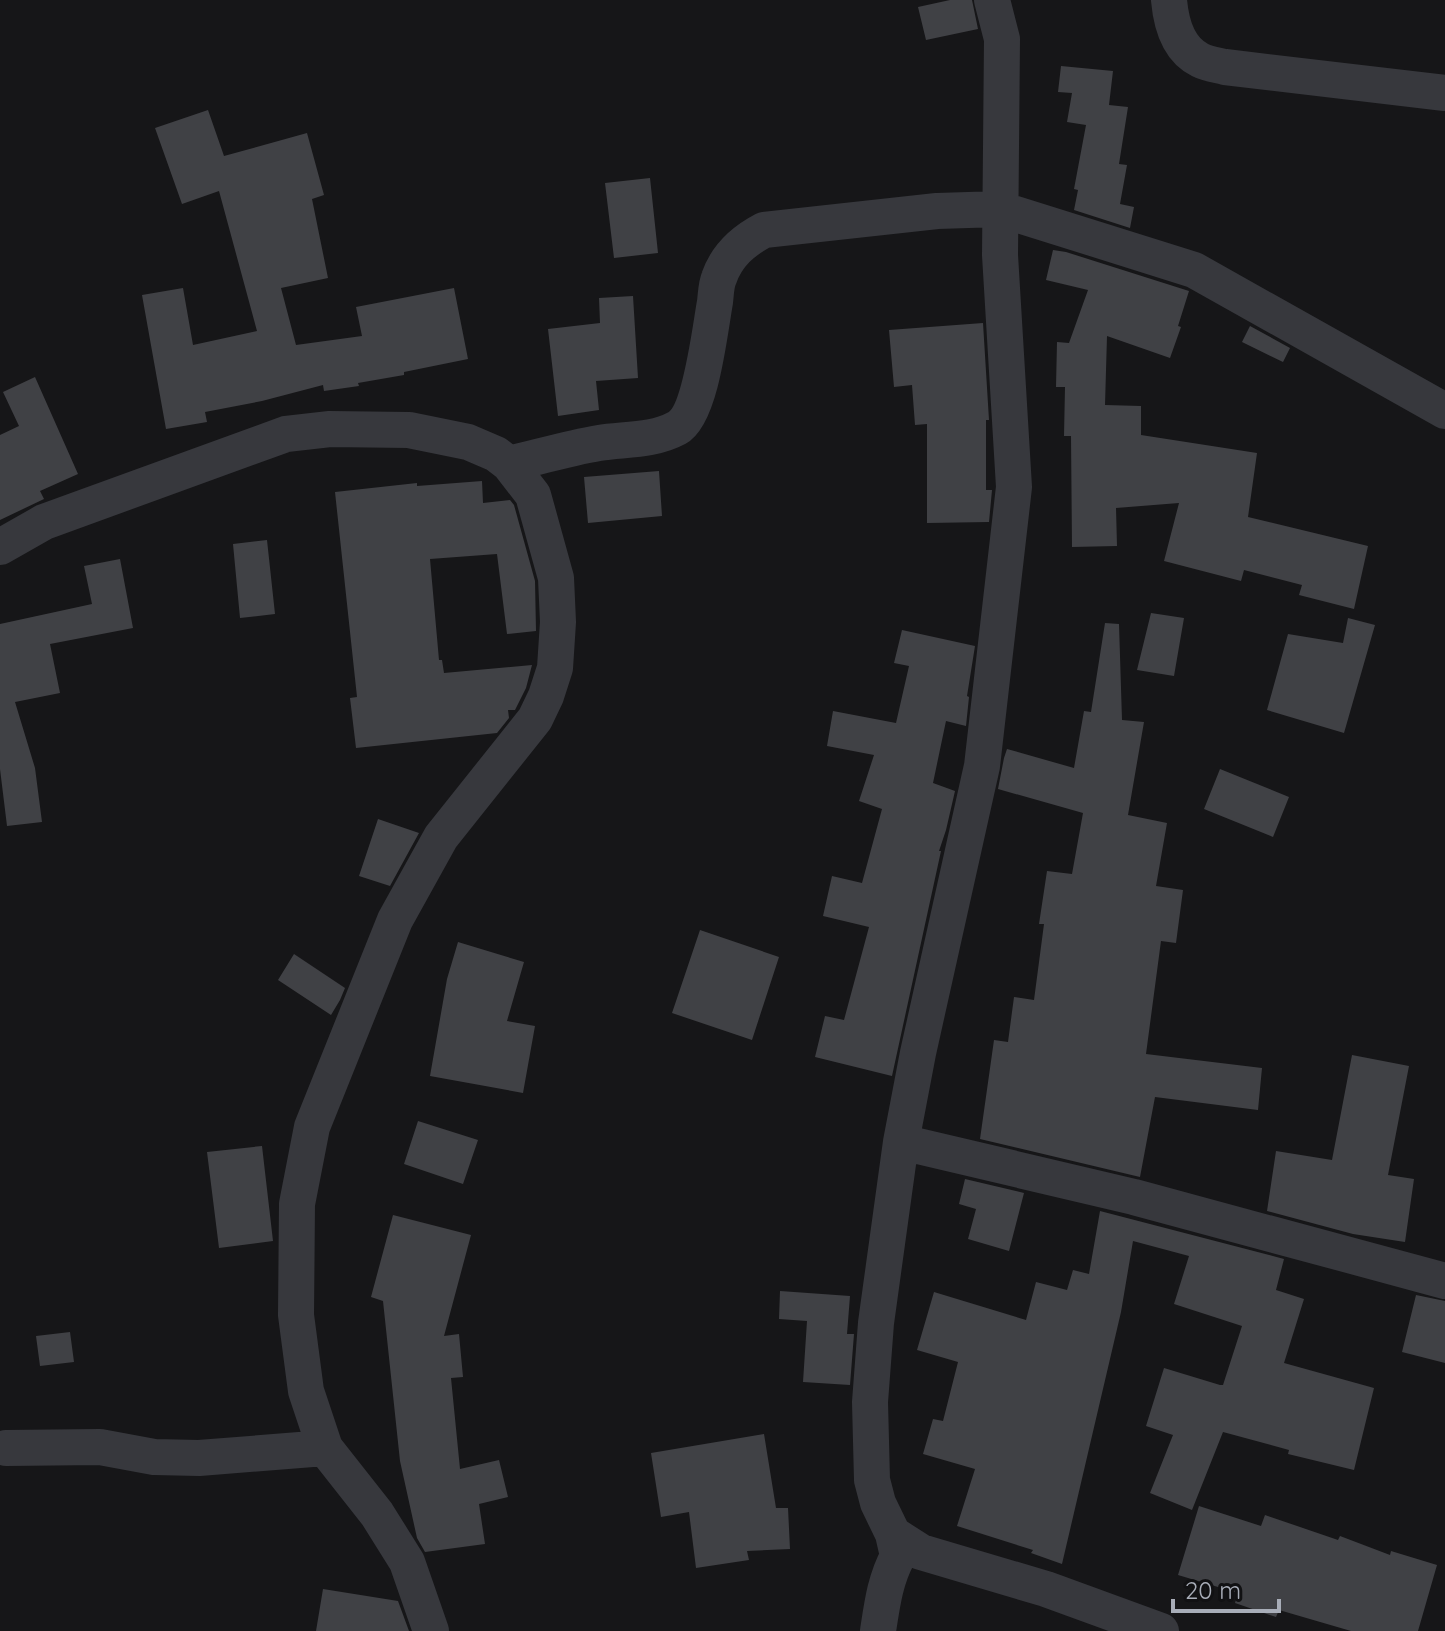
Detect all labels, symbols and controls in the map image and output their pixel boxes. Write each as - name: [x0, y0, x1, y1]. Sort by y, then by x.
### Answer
- scale bar: [1173, 1563, 1279, 1613]
- text: 20 m: [1185, 1575, 1241, 1605]

